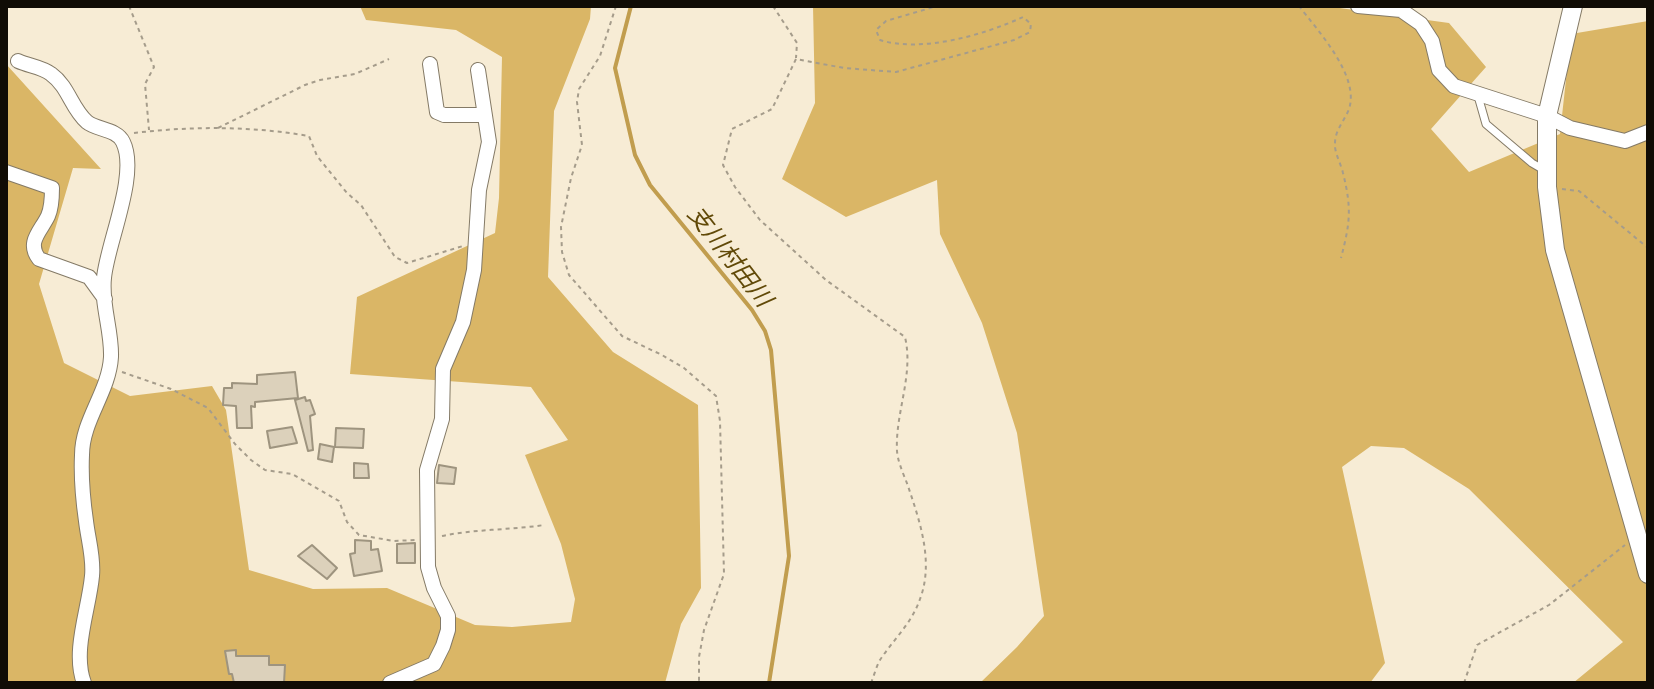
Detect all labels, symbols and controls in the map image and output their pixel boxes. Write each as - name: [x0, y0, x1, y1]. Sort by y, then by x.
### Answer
- water label: 支川村田川: [681, 201, 777, 313]

